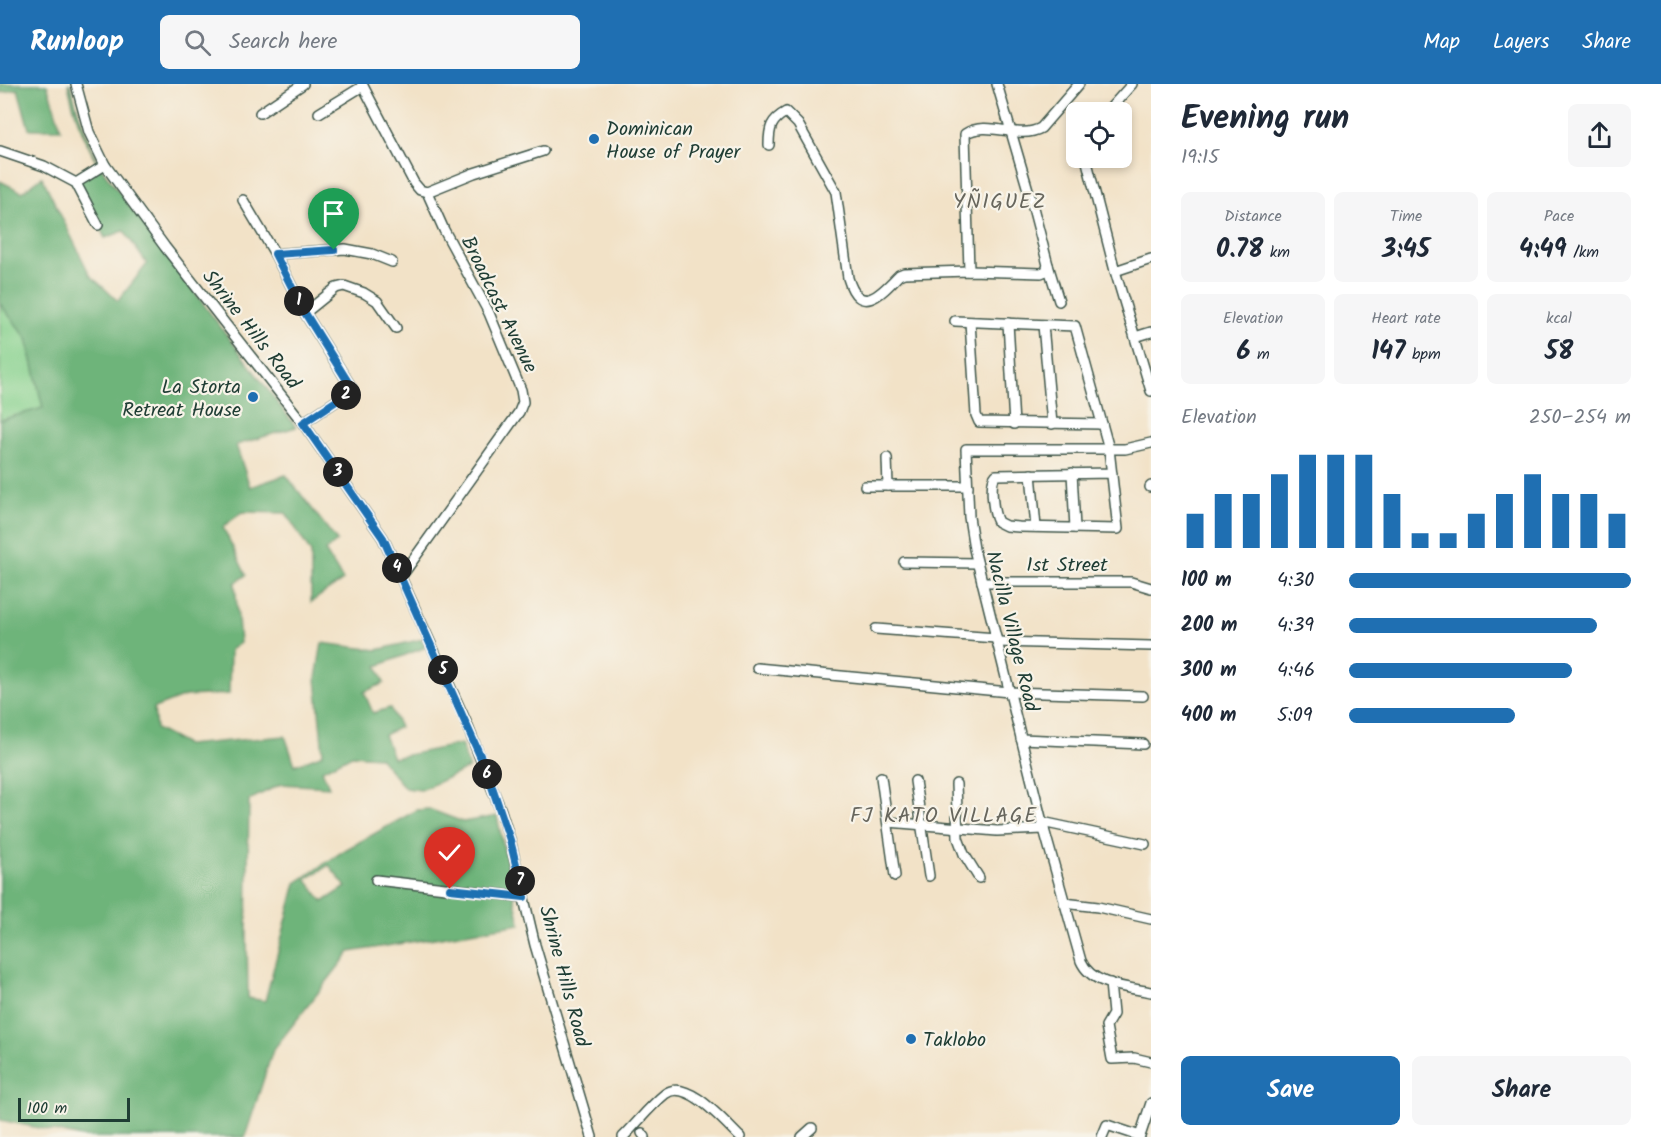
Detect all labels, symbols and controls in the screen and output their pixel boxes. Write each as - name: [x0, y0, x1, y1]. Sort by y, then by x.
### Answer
- search box: [160, 15, 580, 69]
- text: Runloop: [30, 20, 124, 65]
- text: Search here: [229, 25, 337, 60]
- icon: search: [181, 26, 214, 59]
- text: Map: [1423, 26, 1460, 59]
- text: Layers: [1493, 26, 1549, 59]
- text: Share: [1582, 26, 1631, 59]
- text: Evening run: [1181, 93, 1349, 146]
- map controls: [1066, 102, 1132, 168]
- button: locate: [1066, 102, 1132, 168]
- button: share: [1568, 104, 1631, 167]
- place label: Dominican House of Prayer: [606, 114, 741, 169]
- marker: Dominican House of Prayer: [587, 132, 601, 146]
- text: 19:15: [1181, 142, 1219, 174]
- district label: YÑIGUEZ: [953, 186, 1047, 219]
- pin: [308, 188, 359, 250]
- icon: arrive: [317, 197, 350, 230]
- text: Distance: [1224, 204, 1282, 229]
- text: Time: [1390, 204, 1422, 229]
- text: Pace: [1544, 204, 1574, 229]
- text: 0.78: [1216, 229, 1263, 271]
- text: 3:45: [1382, 229, 1430, 271]
- text: 4:49: [1519, 229, 1567, 271]
- street label: Broadcast Avenue: [451, 231, 545, 379]
- text: km: [1263, 240, 1290, 265]
- text: /km: [1567, 240, 1599, 265]
- street label: Shrine Hills Road: [193, 263, 308, 398]
- pin: 1: [284, 286, 314, 316]
- text: 1: [297, 288, 301, 313]
- text: Elevation: [1223, 306, 1283, 331]
- text: Heart rate: [1371, 306, 1441, 331]
- text: kcal: [1546, 306, 1572, 331]
- text: 6: [1236, 331, 1250, 373]
- text: 147: [1371, 331, 1406, 373]
- text: 58: [1545, 331, 1573, 373]
- text: m: [1250, 342, 1270, 367]
- text: bpm: [1406, 342, 1441, 367]
- place label: La Storta Retreat House: [122, 372, 241, 427]
- pin: 2: [331, 380, 361, 410]
- text: 2: [341, 382, 351, 407]
- marker: La Storta Retreat House: [246, 390, 260, 404]
- text: Elevation: [1181, 402, 1257, 434]
- text: 250–254 m: [1529, 402, 1631, 434]
- pin: 3: [323, 457, 353, 487]
- text: 3: [334, 459, 342, 484]
- street label: Nacilla Village Road: [976, 548, 1047, 716]
- street label: 1st Street: [1026, 550, 1108, 582]
- pin: 4: [382, 553, 412, 583]
- text: 4: [393, 555, 401, 580]
- text: 100 m: [1181, 565, 1232, 597]
- text: 4:30: [1277, 565, 1314, 597]
- text: 200 m: [1181, 610, 1237, 642]
- text: 4:39: [1277, 610, 1314, 642]
- pin: 5: [428, 655, 458, 685]
- text: 300 m: [1181, 655, 1237, 687]
- text: 4:46: [1277, 655, 1315, 687]
- text: 5: [439, 657, 447, 682]
- text: 400 m: [1181, 700, 1237, 732]
- text: 5:09: [1277, 700, 1312, 732]
- pin: 6: [472, 759, 502, 789]
- text: 6: [483, 761, 491, 786]
- district label: FJ KATO VILLAGE: [850, 800, 1038, 833]
- pin: [424, 827, 475, 889]
- icon: check: [433, 836, 466, 869]
- pin: 7: [505, 866, 535, 896]
- text: 7: [516, 868, 524, 893]
- street label: Shrine Hills Road: [529, 902, 598, 1052]
- place label: Taklobo: [923, 1025, 986, 1057]
- marker: Taklobo: [904, 1032, 918, 1046]
- button: Save: [1181, 1056, 1400, 1125]
- button: Share: [1412, 1056, 1631, 1125]
- scale bar: [18, 1095, 130, 1122]
- text: 100 m: [27, 1096, 67, 1121]

